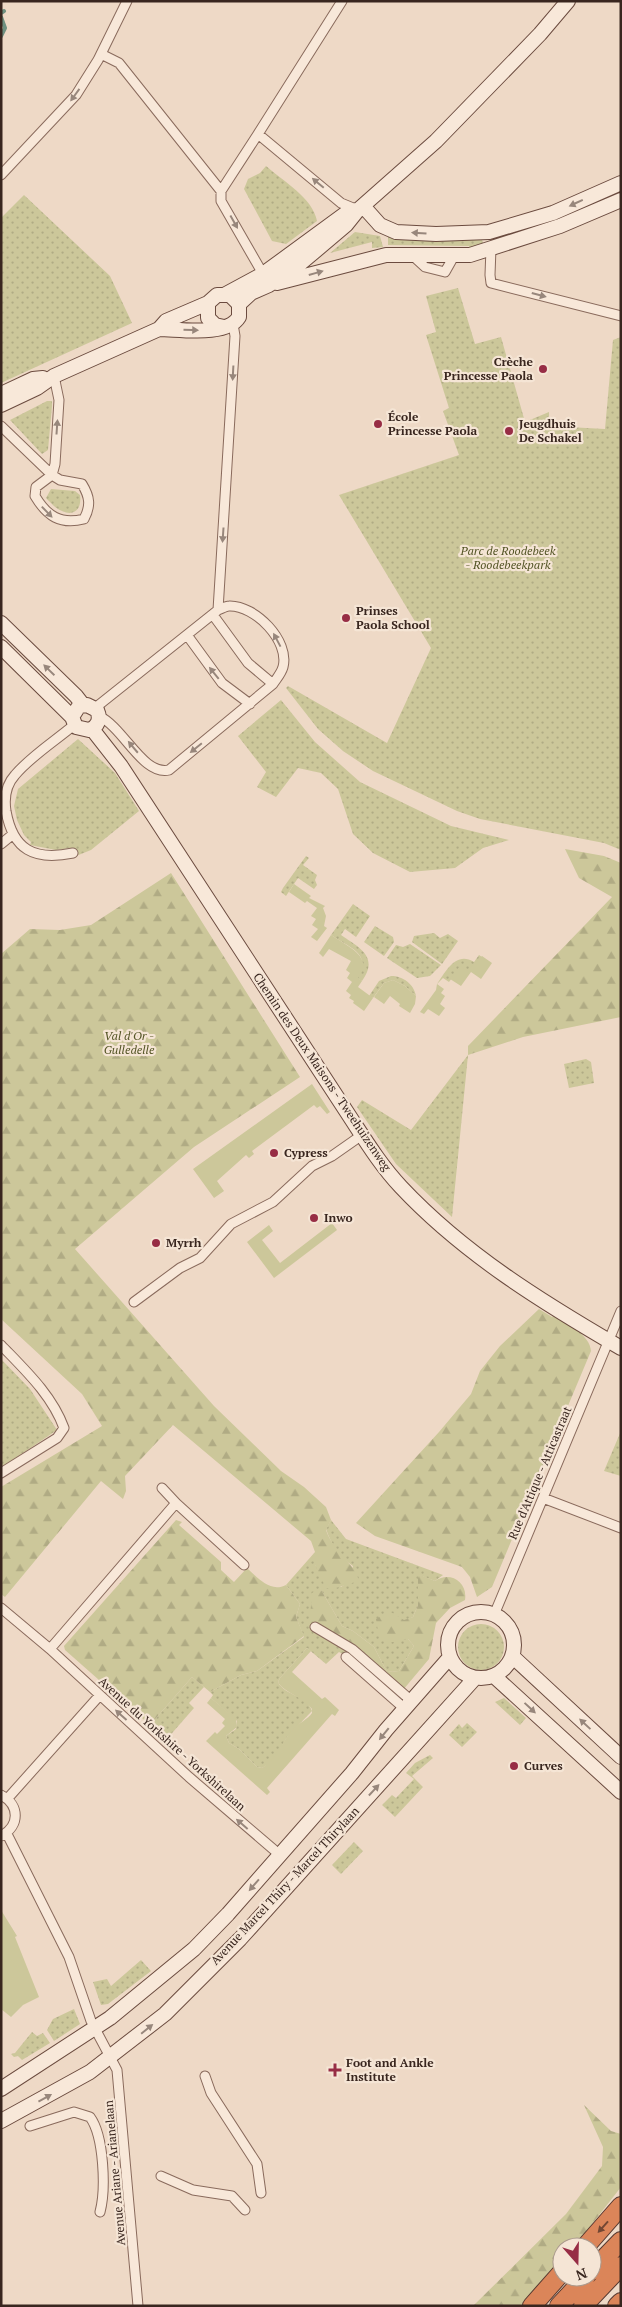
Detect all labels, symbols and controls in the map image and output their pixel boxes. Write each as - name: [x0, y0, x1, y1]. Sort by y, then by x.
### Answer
- one-way arrow: [70, 88, 80, 102]
- one-way arrow: [312, 178, 324, 189]
- one-way arrow: [569, 199, 583, 207]
- one-way arrow: [229, 216, 238, 229]
- one-way arrow: [411, 229, 427, 237]
- one-way arrow: [309, 269, 324, 277]
- one-way arrow: [531, 291, 546, 299]
- one-way arrow: [184, 326, 200, 334]
- place label: Crèche Princesse Paola: [444, 354, 534, 383]
- marker: Crèche Princesse Paola: [537, 363, 549, 375]
- one-way arrow: [228, 365, 236, 381]
- place label: École Princesse Paola: [388, 409, 478, 438]
- place label: Jeugdhuis De Schakel: [519, 416, 582, 445]
- marker: École Princesse Paola: [372, 418, 384, 430]
- one-way arrow: [54, 419, 62, 435]
- marker: Jeugdhuis De Schakel: [503, 425, 515, 437]
- one-way arrow: [41, 506, 53, 518]
- one-way arrow: [219, 527, 227, 543]
- park label: Parc de Roodebeek - Roodebeekpark: [460, 543, 556, 572]
- place label: Prinses Paola School: [356, 603, 430, 632]
- marker: Prinses Paola School: [340, 612, 352, 624]
- one-way arrow: [273, 633, 281, 647]
- one-way arrow: [44, 664, 56, 676]
- one-way arrow: [208, 667, 219, 680]
- one-way arrow: [127, 741, 138, 754]
- one-way arrow: [190, 743, 203, 754]
- street label: Chemin des Deux Maisons - Tweehuizenweg: [250, 970, 395, 1174]
- park label: Val d'Or - Gulledelle: [104, 1028, 155, 1057]
- place label: Cypress: [284, 1145, 328, 1160]
- marker: Cypress: [268, 1147, 280, 1159]
- place label: Inwo: [324, 1210, 353, 1225]
- marker: Inwo: [308, 1212, 320, 1224]
- place label: Myrrh: [166, 1235, 202, 1250]
- marker: Myrrh: [150, 1237, 162, 1249]
- street label: Rue d'Attique - Atticastraat: [505, 1403, 575, 1542]
- street label: Avenue du Yorkshire - Yorkshirelaan: [96, 1674, 249, 1814]
- one-way arrow: [524, 1702, 536, 1714]
- one-way arrow: [116, 1709, 128, 1721]
- one-way arrow: [579, 1718, 591, 1730]
- one-way arrow: [378, 1727, 389, 1740]
- place label: Curves: [524, 1758, 563, 1773]
- marker: Curves: [508, 1760, 520, 1772]
- one-way arrow: [368, 1784, 380, 1796]
- street label: Avenue Marcel Thiry - Marcel Thirylaan: [207, 1803, 362, 1968]
- one-way arrow: [237, 1818, 249, 1830]
- one-way arrow: [248, 1878, 259, 1891]
- one-way arrow: [140, 2023, 153, 2034]
- place label: Foot and Ankle Institute: [346, 2055, 434, 2084]
- marker: Foot and Ankle Institute: [328, 2063, 342, 2077]
- one-way arrow: [38, 2093, 51, 2102]
- street label: Avenue Ariane - Arianelaan: [101, 2100, 128, 2246]
- one-way arrow: [597, 2220, 609, 2232]
- north arrow: [552, 2237, 602, 2287]
- text: N: [573, 2264, 590, 2286]

